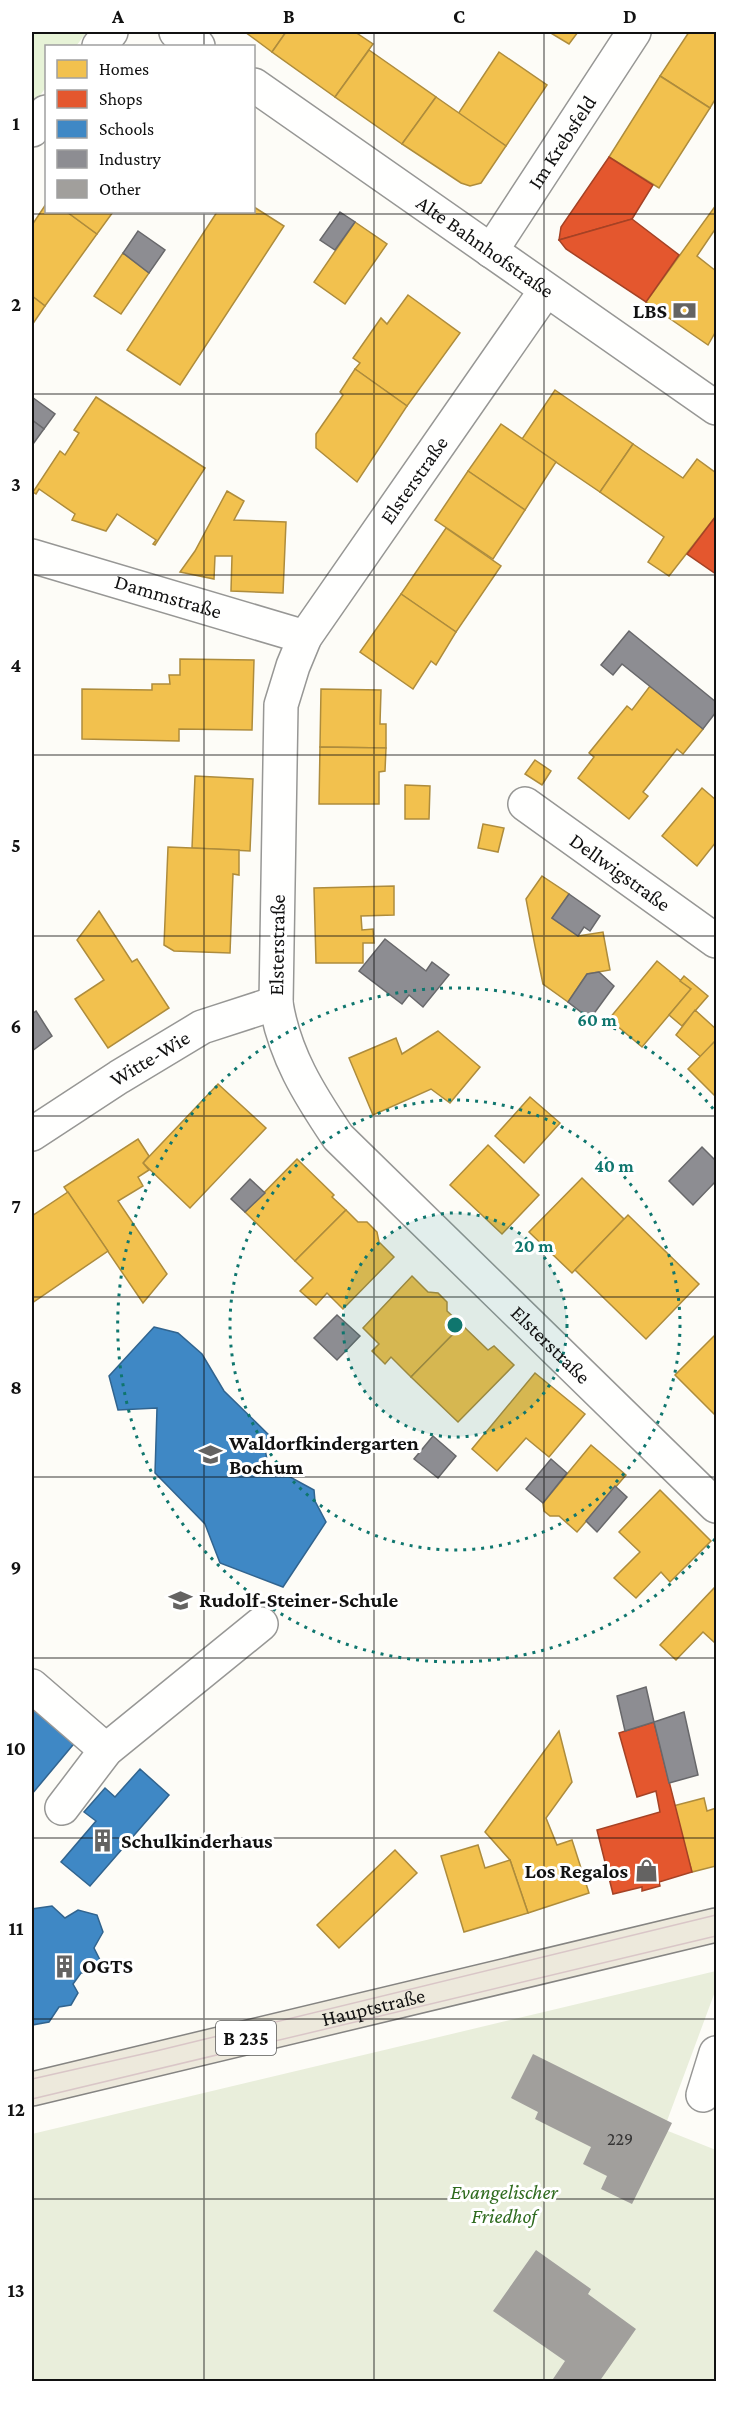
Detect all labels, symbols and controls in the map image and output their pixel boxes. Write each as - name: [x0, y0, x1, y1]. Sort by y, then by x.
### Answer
- text: A: [111, 5, 125, 27]
- text: B: [283, 5, 295, 27]
- text: C: [453, 5, 465, 27]
- text: D: [623, 5, 637, 27]
- legend: [45, 45, 255, 213]
- text: Homes: [99, 59, 149, 79]
- text: Shops: [99, 89, 143, 109]
- street label: Im Krebsfeld: [523, 91, 601, 193]
- text: 1: [12, 112, 20, 134]
- text: Schools: [99, 119, 154, 139]
- text: Industry: [99, 149, 162, 169]
- text: Other: [99, 179, 142, 199]
- street label: Alte Bahnhofstraße: [412, 190, 558, 303]
- text: 2: [11, 293, 21, 315]
- bank icon: LBS: [672, 298, 698, 324]
- place label: LBS: [633, 299, 667, 323]
- street label: Elsterstraße: [375, 432, 453, 528]
- text: 3: [11, 473, 21, 495]
- street label: Dammstraße: [112, 569, 224, 624]
- text: 4: [11, 654, 22, 676]
- street label: Dellwigstraße: [565, 828, 675, 916]
- text: 5: [11, 834, 21, 856]
- street label: Elsterstraße: [264, 894, 290, 996]
- text: 60 m: [577, 1010, 617, 1030]
- text: 6: [11, 1015, 21, 1037]
- street label: Witte-Wie: [106, 1025, 194, 1092]
- text: 40 m: [594, 1156, 634, 1176]
- text: 7: [11, 1195, 21, 1217]
- text: 20 m: [515, 1236, 554, 1256]
- street label: Elsterstraße: [506, 1301, 595, 1389]
- centre of rings: [445, 1315, 465, 1335]
- text: 8: [10, 1376, 22, 1398]
- place label: Waldorfkindergarten Bochum: [228, 1431, 419, 1479]
- school or university icon: Waldorfkindergarten Bochum: [198, 1442, 224, 1468]
- text: 9: [11, 1556, 21, 1578]
- school or university icon: Rudolf-Steiner-Schule: [168, 1587, 194, 1613]
- place label: Rudolf-Steiner-Schule: [199, 1588, 399, 1612]
- text: 10: [6, 1737, 26, 1759]
- building icon: Schulkinderhaus: [90, 1828, 116, 1854]
- place label: Schulkinderhaus: [121, 1829, 273, 1853]
- shop icon: Los Regalos: [633, 1858, 659, 1884]
- place label: Los Regalos: [525, 1859, 628, 1883]
- text: 11: [9, 1917, 24, 1939]
- building icon: OGTS: [51, 1953, 77, 1979]
- place label: OGTS: [82, 1954, 133, 1978]
- street label: Hauptstraße: [319, 1983, 427, 2031]
- road number: B 235: [216, 2021, 276, 2055]
- text: 12: [7, 2098, 25, 2120]
- house number: 229: [607, 2129, 633, 2149]
- park label: Evangelischer Friedhof: [450, 2180, 558, 2228]
- text: 13: [7, 2279, 25, 2301]

